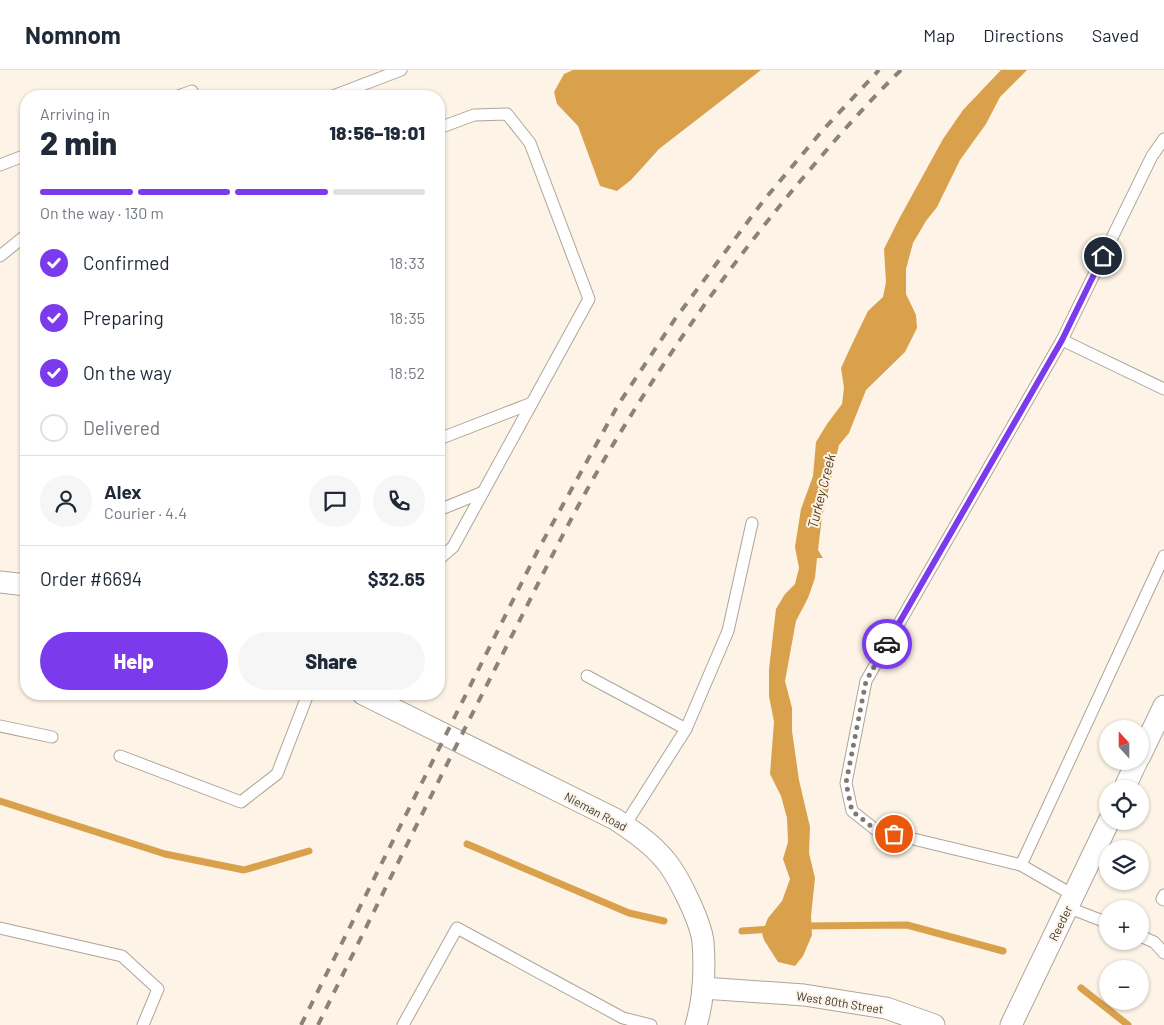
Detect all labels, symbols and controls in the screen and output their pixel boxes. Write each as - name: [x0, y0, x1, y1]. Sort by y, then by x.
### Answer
- text: Nomnom: [25, 20, 121, 49]
- text: Map: [923, 24, 955, 46]
- text: Directions: [983, 24, 1064, 46]
- text: Saved: [1092, 24, 1139, 46]
- text: Arriving in: [40, 104, 110, 123]
- text: 18:56–19:01: [329, 121, 425, 144]
- text: 2 min: [40, 123, 117, 161]
- text: On the way · 130 m: [40, 203, 164, 222]
- pin: [1082, 235, 1124, 277]
- icon: home: [1089, 242, 1117, 270]
- icon: check: [40, 249, 68, 277]
- text: Confirmed: [83, 251, 170, 274]
- text: 18:33: [389, 253, 425, 272]
- icon: check: [40, 304, 68, 332]
- text: Preparing: [83, 306, 164, 329]
- text: 18:35: [389, 308, 425, 327]
- icon: check: [40, 359, 68, 387]
- text: On the way: [83, 361, 172, 384]
- text: 18:52: [389, 363, 425, 382]
- text: Delivered: [83, 416, 160, 439]
- water label: Turkey Creek: [804, 452, 839, 530]
- button: person: [40, 475, 92, 527]
- button: chat: [309, 475, 361, 527]
- button: phone: [373, 475, 425, 527]
- text: Alex: [104, 480, 142, 503]
- text: Courier · 4.4: [104, 503, 187, 522]
- text: Order #6694: [40, 567, 142, 590]
- text: $32.65: [368, 567, 425, 590]
- courier: [862, 619, 912, 669]
- icon: car: [873, 630, 901, 658]
- button: Help: [40, 632, 228, 690]
- button: Share: [238, 632, 425, 690]
- north arrow: [1099, 720, 1149, 770]
- map controls: [1099, 720, 1149, 1010]
- button: locate: [1099, 780, 1149, 830]
- street label: Nieman Road: [562, 789, 630, 833]
- pin: [873, 813, 915, 855]
- icon: bag: [880, 820, 908, 848]
- button: layers: [1099, 840, 1149, 890]
- button: +: [1099, 900, 1149, 950]
- street label: Reeder: [1046, 903, 1075, 943]
- button: −: [1099, 960, 1149, 1010]
- street label: West 80th Street: [796, 988, 884, 1016]

